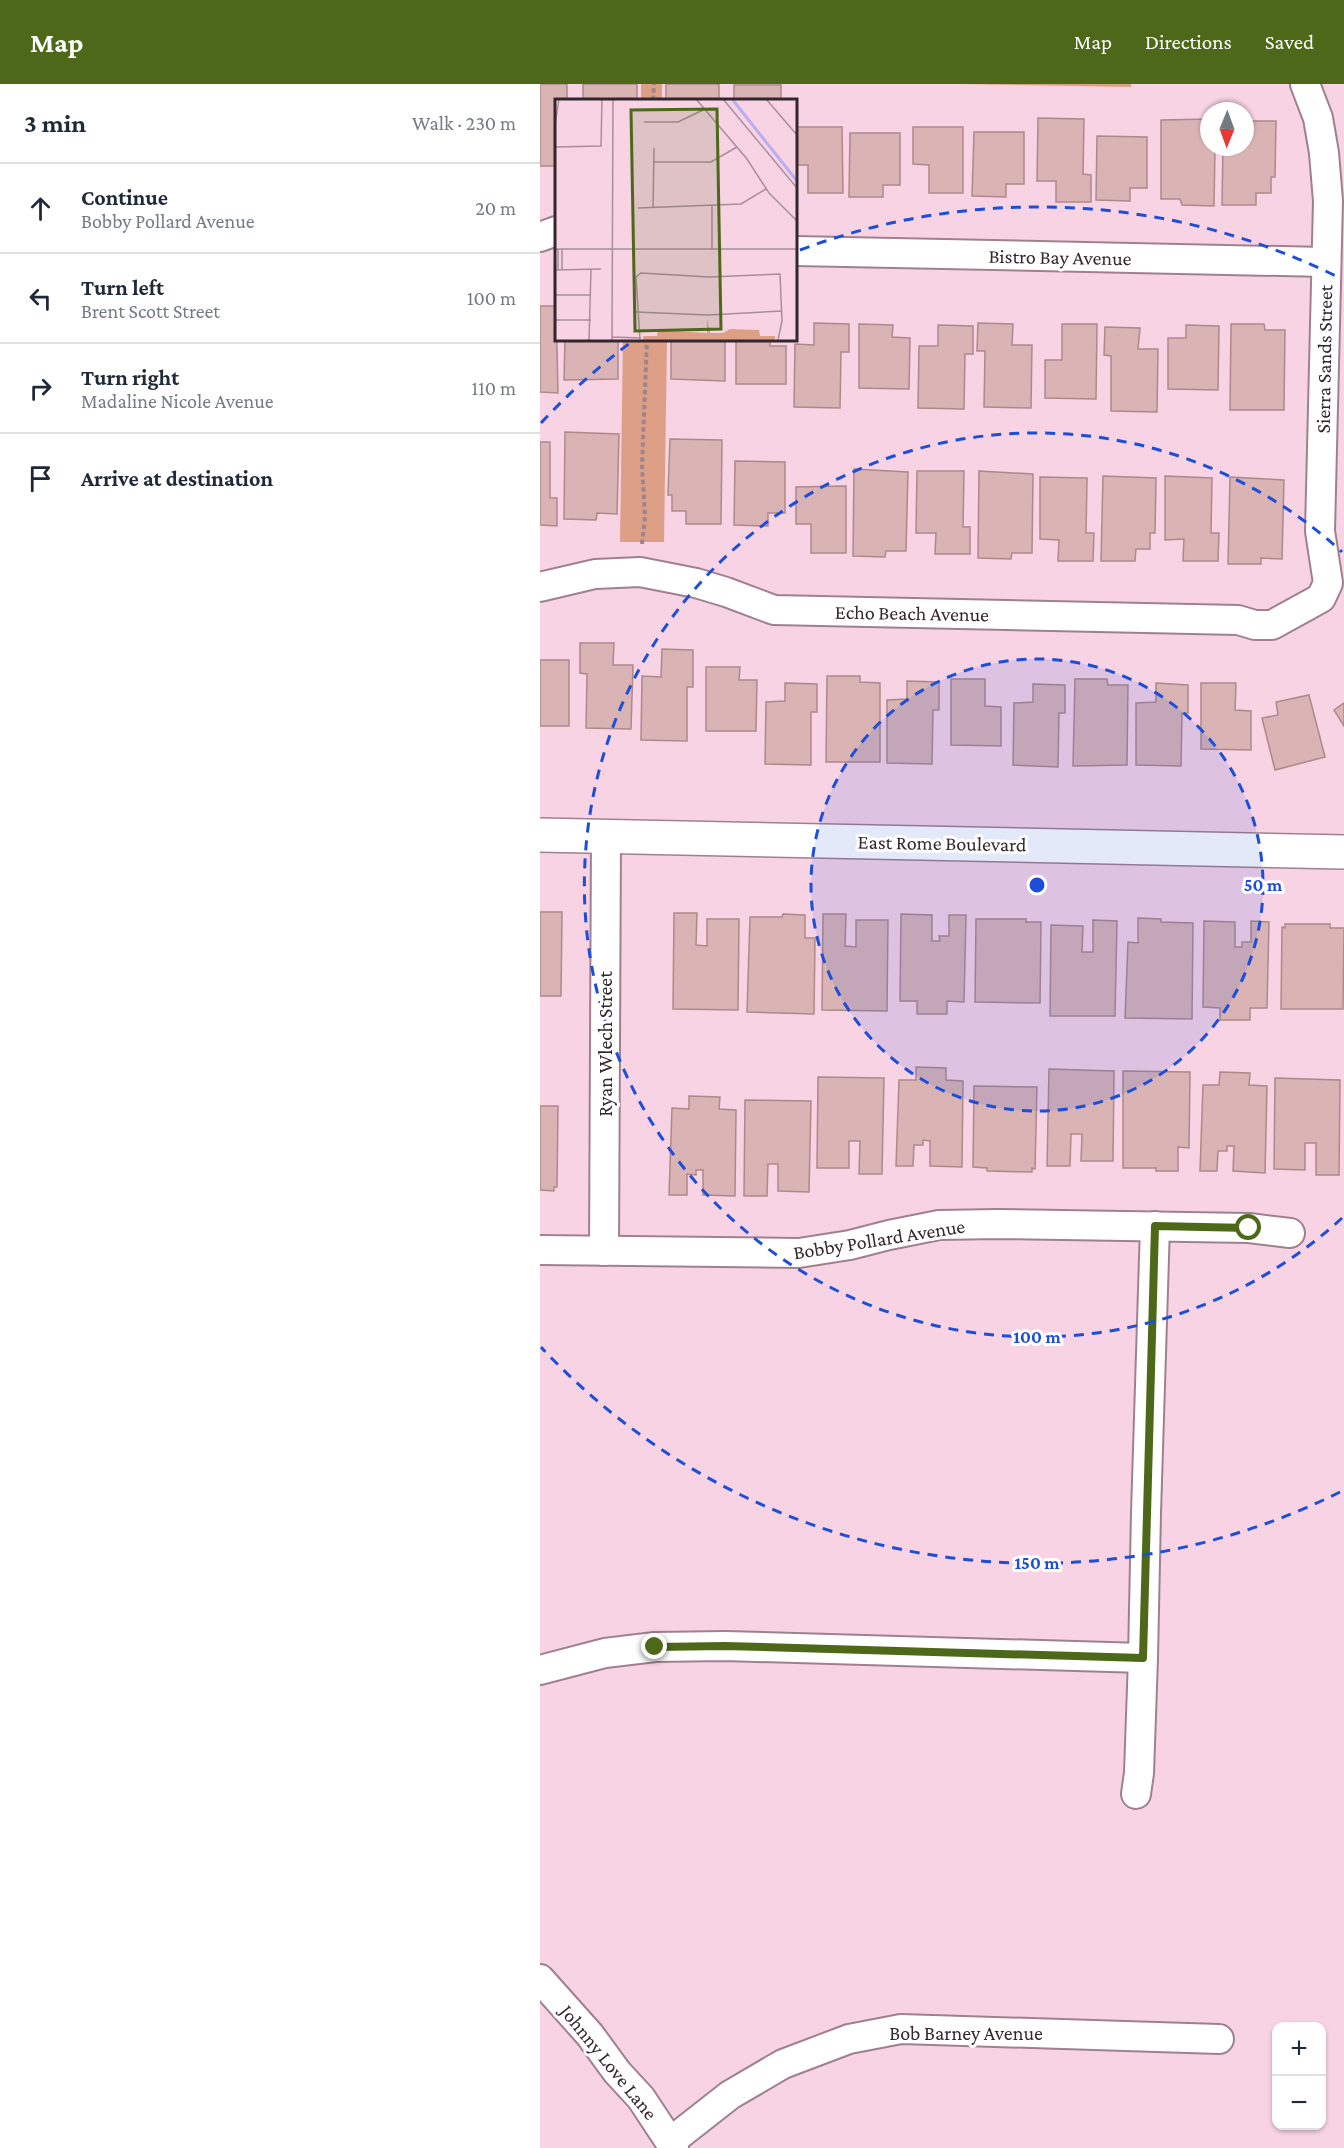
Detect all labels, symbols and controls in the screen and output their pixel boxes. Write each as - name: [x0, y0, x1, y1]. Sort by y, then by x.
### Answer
- text: Map: [30, 27, 83, 58]
- text: Map: [1074, 30, 1112, 54]
- text: Directions: [1145, 30, 1232, 54]
- text: Saved: [1265, 30, 1314, 54]
- inset map: [555, 99, 796, 340]
- north arrow: [1200, 102, 1254, 156]
- text: 3 min: [24, 109, 86, 138]
- text: Walk · 230 m: [412, 112, 516, 134]
- text: Continue: [81, 185, 168, 210]
- icon: ahead: [24, 192, 57, 225]
- text: 20 m: [475, 197, 516, 219]
- text: Bobby Pollard Avenue: [81, 210, 255, 232]
- street label: Bistro Bay Avenue: [988, 245, 1132, 270]
- text: Turn left: [81, 275, 164, 300]
- icon: left: [24, 282, 57, 315]
- street label: Sierra Sands Street: [1312, 284, 1336, 433]
- text: 100 m: [467, 287, 516, 309]
- text: Brent Scott Street: [81, 300, 220, 322]
- text: Turn right: [81, 365, 179, 390]
- icon: right: [24, 372, 57, 405]
- text: 110 m: [472, 377, 516, 399]
- text: Madaline Nicole Avenue: [81, 390, 274, 412]
- icon: arrive: [24, 462, 57, 495]
- text: Arrive at destination: [81, 466, 273, 491]
- street label: Echo Beach Avenue: [835, 601, 989, 625]
- street label: East Rome Boulevard: [857, 831, 1027, 855]
- centre of rings: [1027, 875, 1047, 895]
- text: 50 m: [1244, 875, 1283, 895]
- street label: Ryan Wlech Street: [594, 971, 617, 1117]
- route start: [1235, 1214, 1261, 1240]
- street label: Bobby Pollard Avenue: [792, 1215, 967, 1264]
- text: 100 m: [1013, 1327, 1061, 1347]
- text: 150 m: [1014, 1553, 1060, 1573]
- route end: [641, 1633, 667, 1659]
- street label: Johnny Love Lane: [554, 1999, 662, 2125]
- street label: Bob Barney Avenue: [889, 2022, 1043, 2045]
- map controls: [1272, 2022, 1326, 2130]
- button: +: [1272, 2022, 1326, 2076]
- button: −: [1272, 2076, 1326, 2130]

